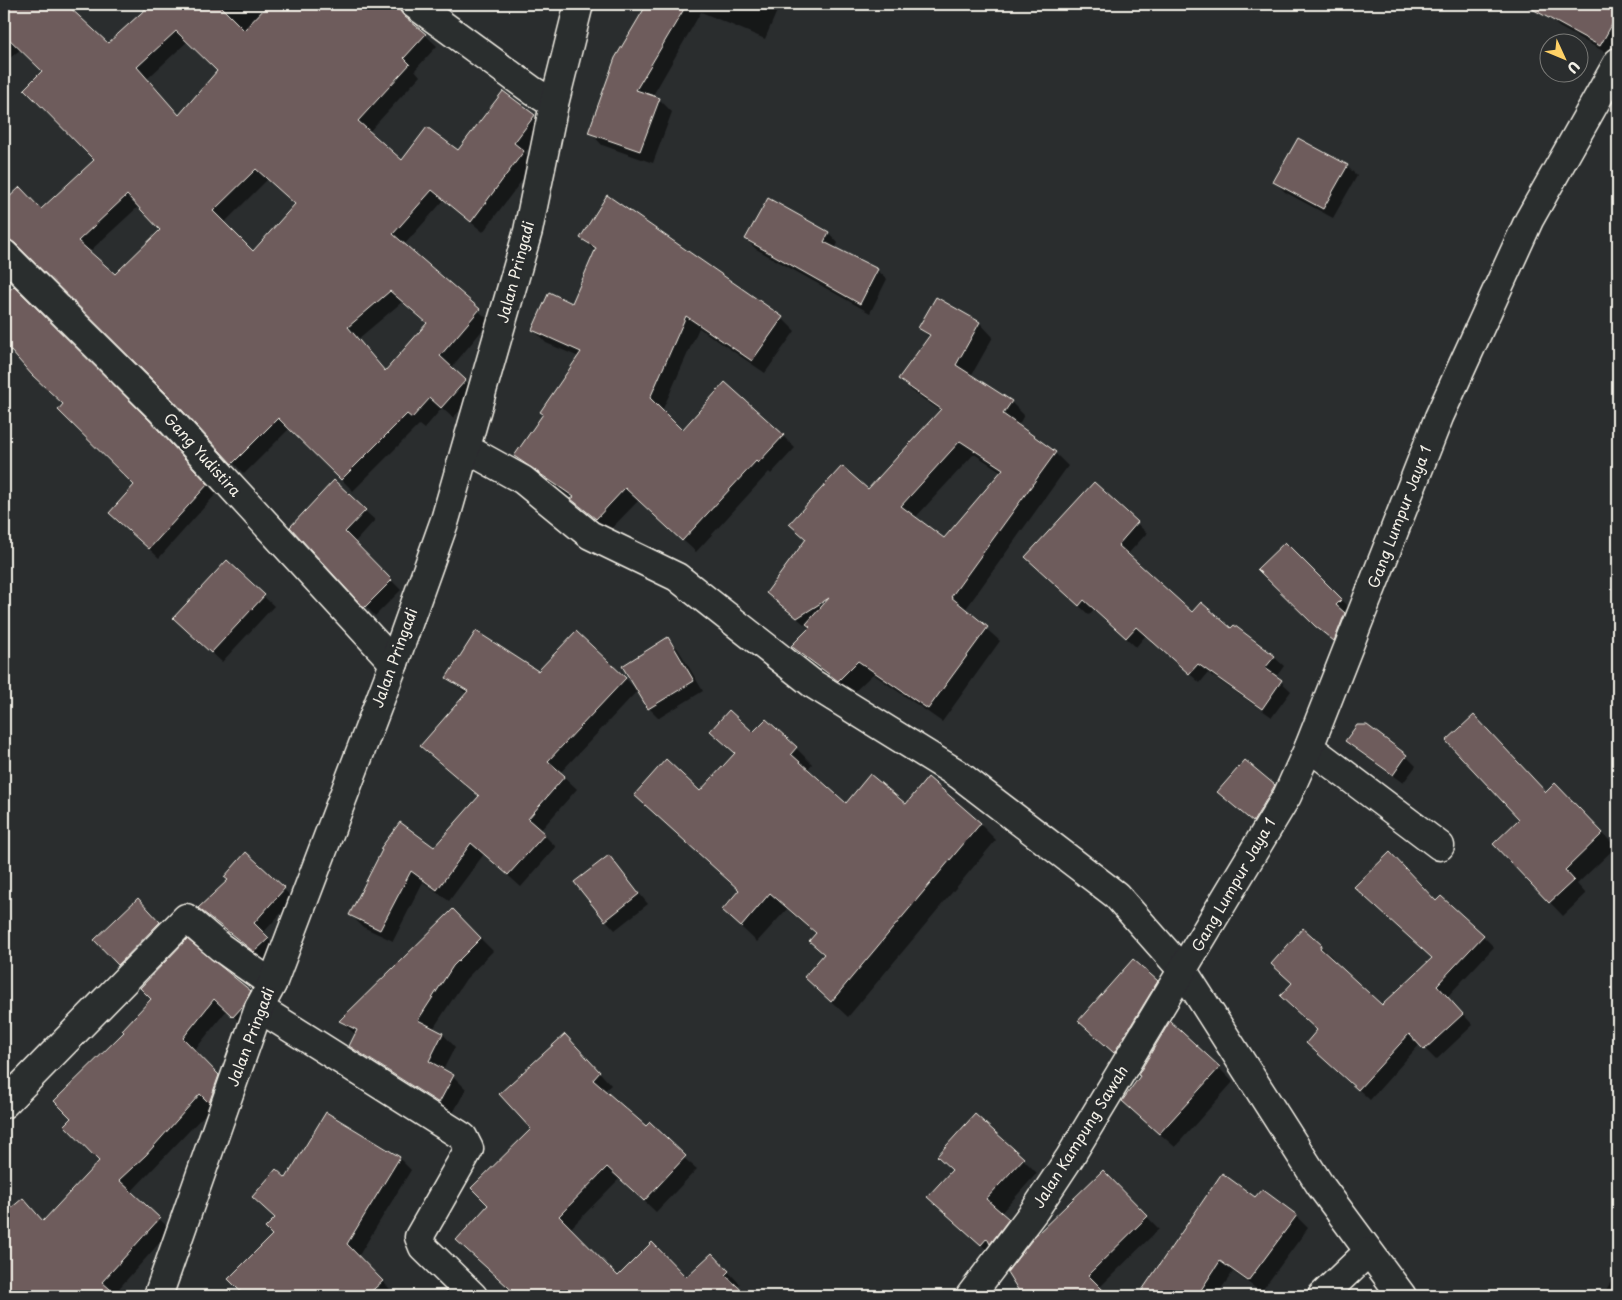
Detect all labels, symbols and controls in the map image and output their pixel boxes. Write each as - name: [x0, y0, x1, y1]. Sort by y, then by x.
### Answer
- north arrow: [1540, 32, 1590, 82]
- text: U: [1562, 56, 1585, 79]
- street label: Jalan Pringadi: [490, 218, 539, 325]
- street label: Gang Yudistira: [159, 407, 248, 502]
- street label: Gang Lumpur Jaya 1: [1361, 442, 1436, 591]
- street label: Jalan Pringadi: [365, 604, 422, 711]
- street label: Gang Lumpur Jaya 1: [1185, 813, 1280, 956]
- street label: Jalan Pringadi: [220, 983, 279, 1089]
- street label: Jalan Kampung Sawah: [1026, 1060, 1133, 1212]

